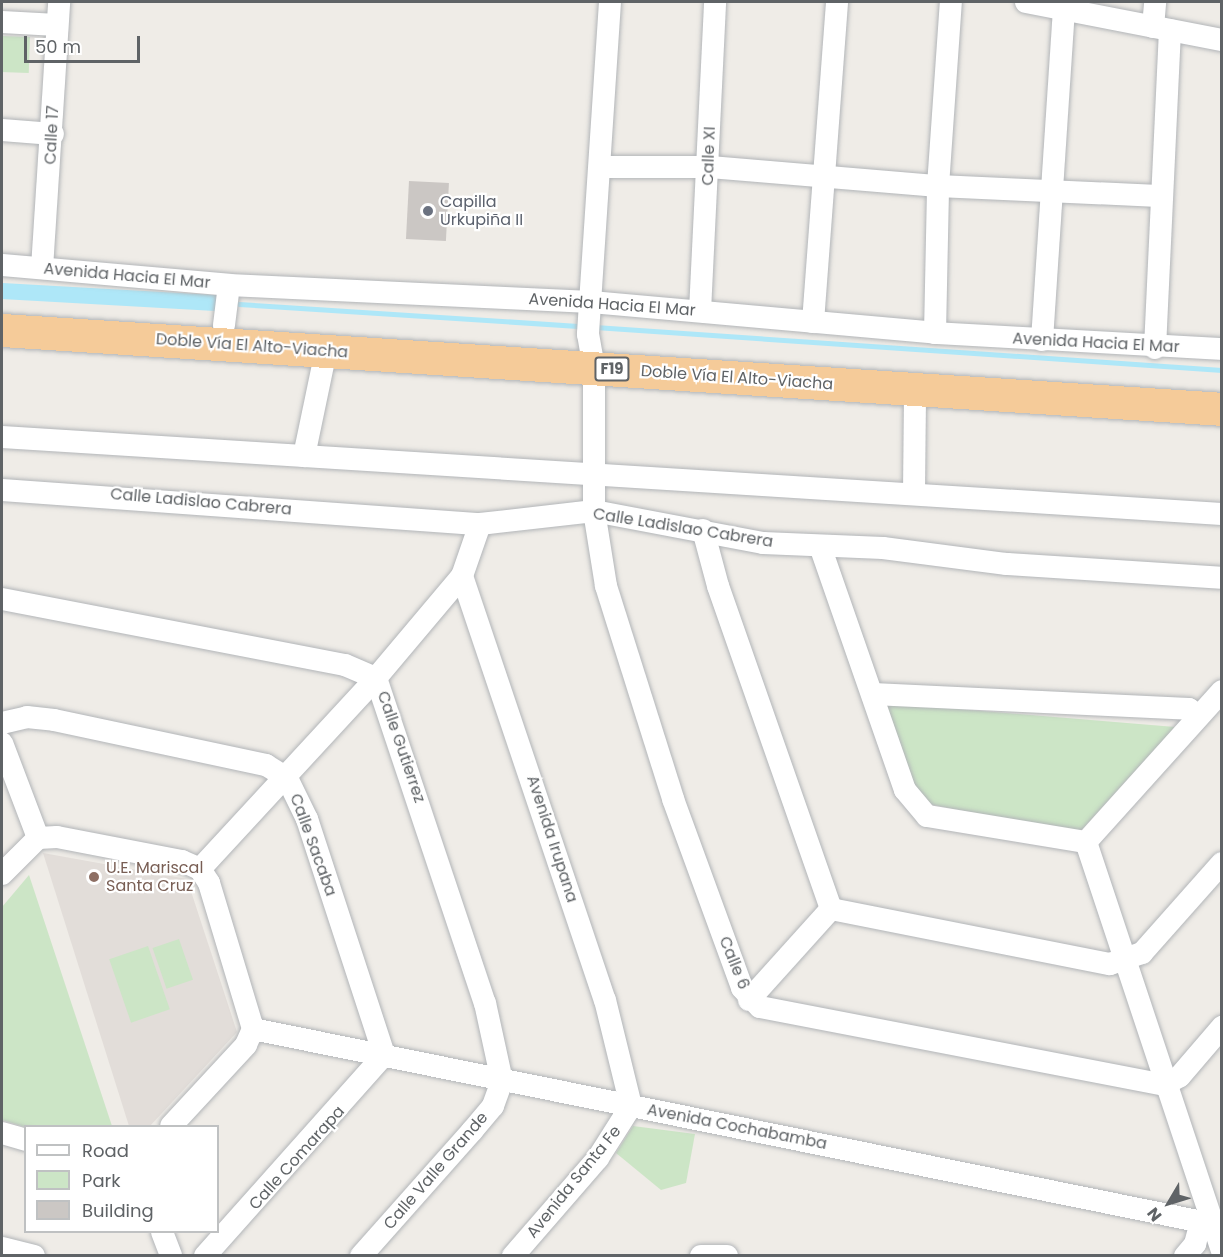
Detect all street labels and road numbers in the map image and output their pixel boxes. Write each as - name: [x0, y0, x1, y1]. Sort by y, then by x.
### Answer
- street label: Calle 17: [41, 105, 63, 165]
- street label: Calle XI: [698, 126, 720, 186]
- street label: Avenida Hacia El Mar: [43, 259, 211, 293]
- street label: Avenida Hacia El Mar: [528, 290, 696, 320]
- street label: Avenida Hacia El Mar: [1012, 329, 1180, 357]
- street label: Doble Vía El Alto-Viacha: [155, 330, 349, 362]
- road number: F19: [594, 357, 630, 381]
- street label: Doble Vía El Alto-Viacha: [640, 362, 834, 394]
- street label: Calle Ladislao Cabrera: [110, 485, 292, 519]
- street label: Calle Ladislao Cabrera: [592, 504, 774, 552]
- street label: Calle Gutierrez: [373, 689, 429, 805]
- street label: Avenida Irupana: [522, 773, 582, 905]
- street label: Calle Sacaba: [286, 791, 340, 899]
- street label: Calle 6: [715, 934, 753, 992]
- street label: Avenida Cochabamba: [645, 1100, 829, 1154]
- street label: Calle Comarapa: [245, 1102, 349, 1214]
- street label: Calle Valle Grande: [380, 1108, 492, 1234]
- street label: Avenida Santa Fe: [523, 1122, 625, 1242]

